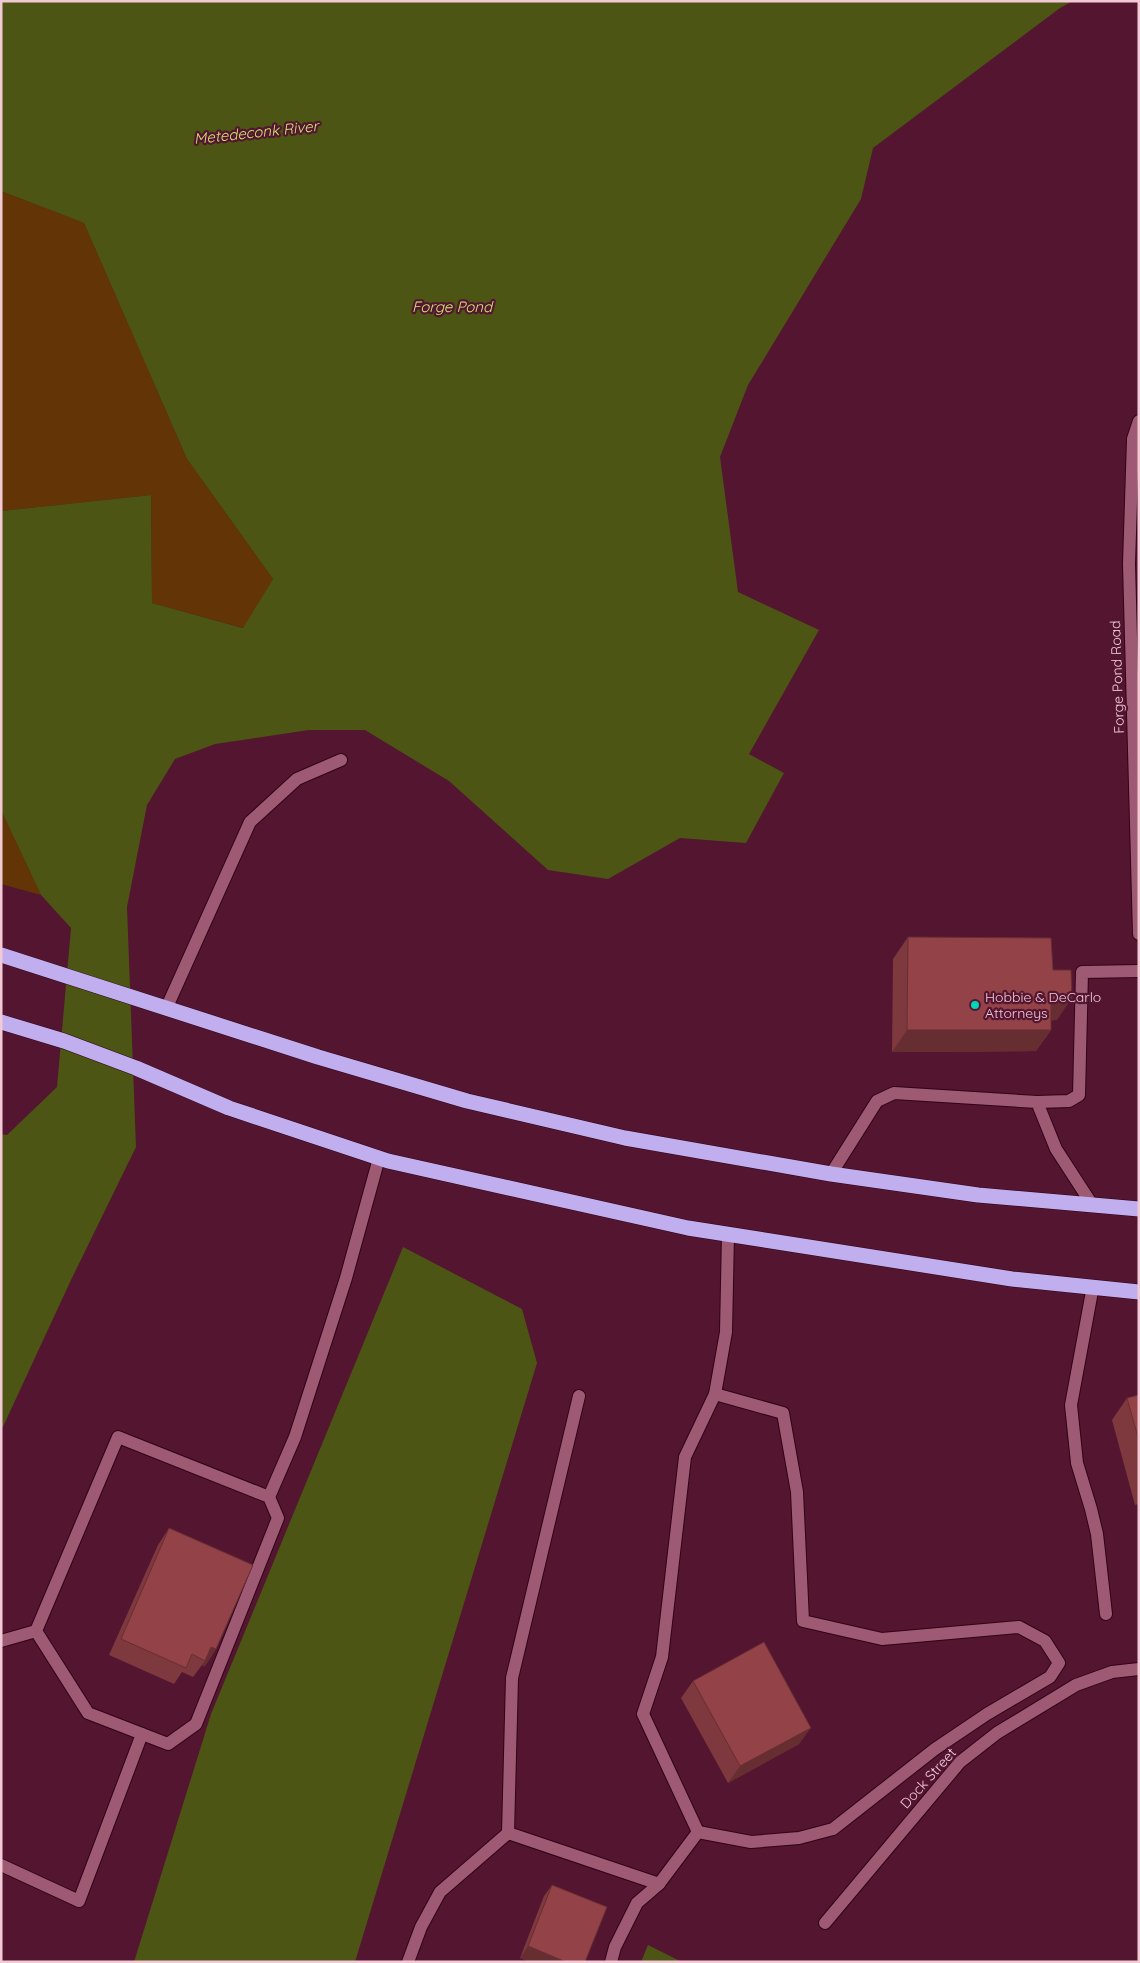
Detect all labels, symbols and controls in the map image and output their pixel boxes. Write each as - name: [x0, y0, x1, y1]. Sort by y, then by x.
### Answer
- water label: Metedeconk River: [193, 116, 321, 148]
- water label: Forge Pond: [412, 297, 494, 316]
- street label: Forge Pond Road: [1106, 620, 1128, 734]
- place label: Hobbie & DeCarlo Attorneys: [985, 988, 1101, 1022]
- marker: Hobbie & DeCarlo Attorneys: [969, 999, 981, 1011]
- street label: Dock Street: [896, 1744, 960, 1812]

